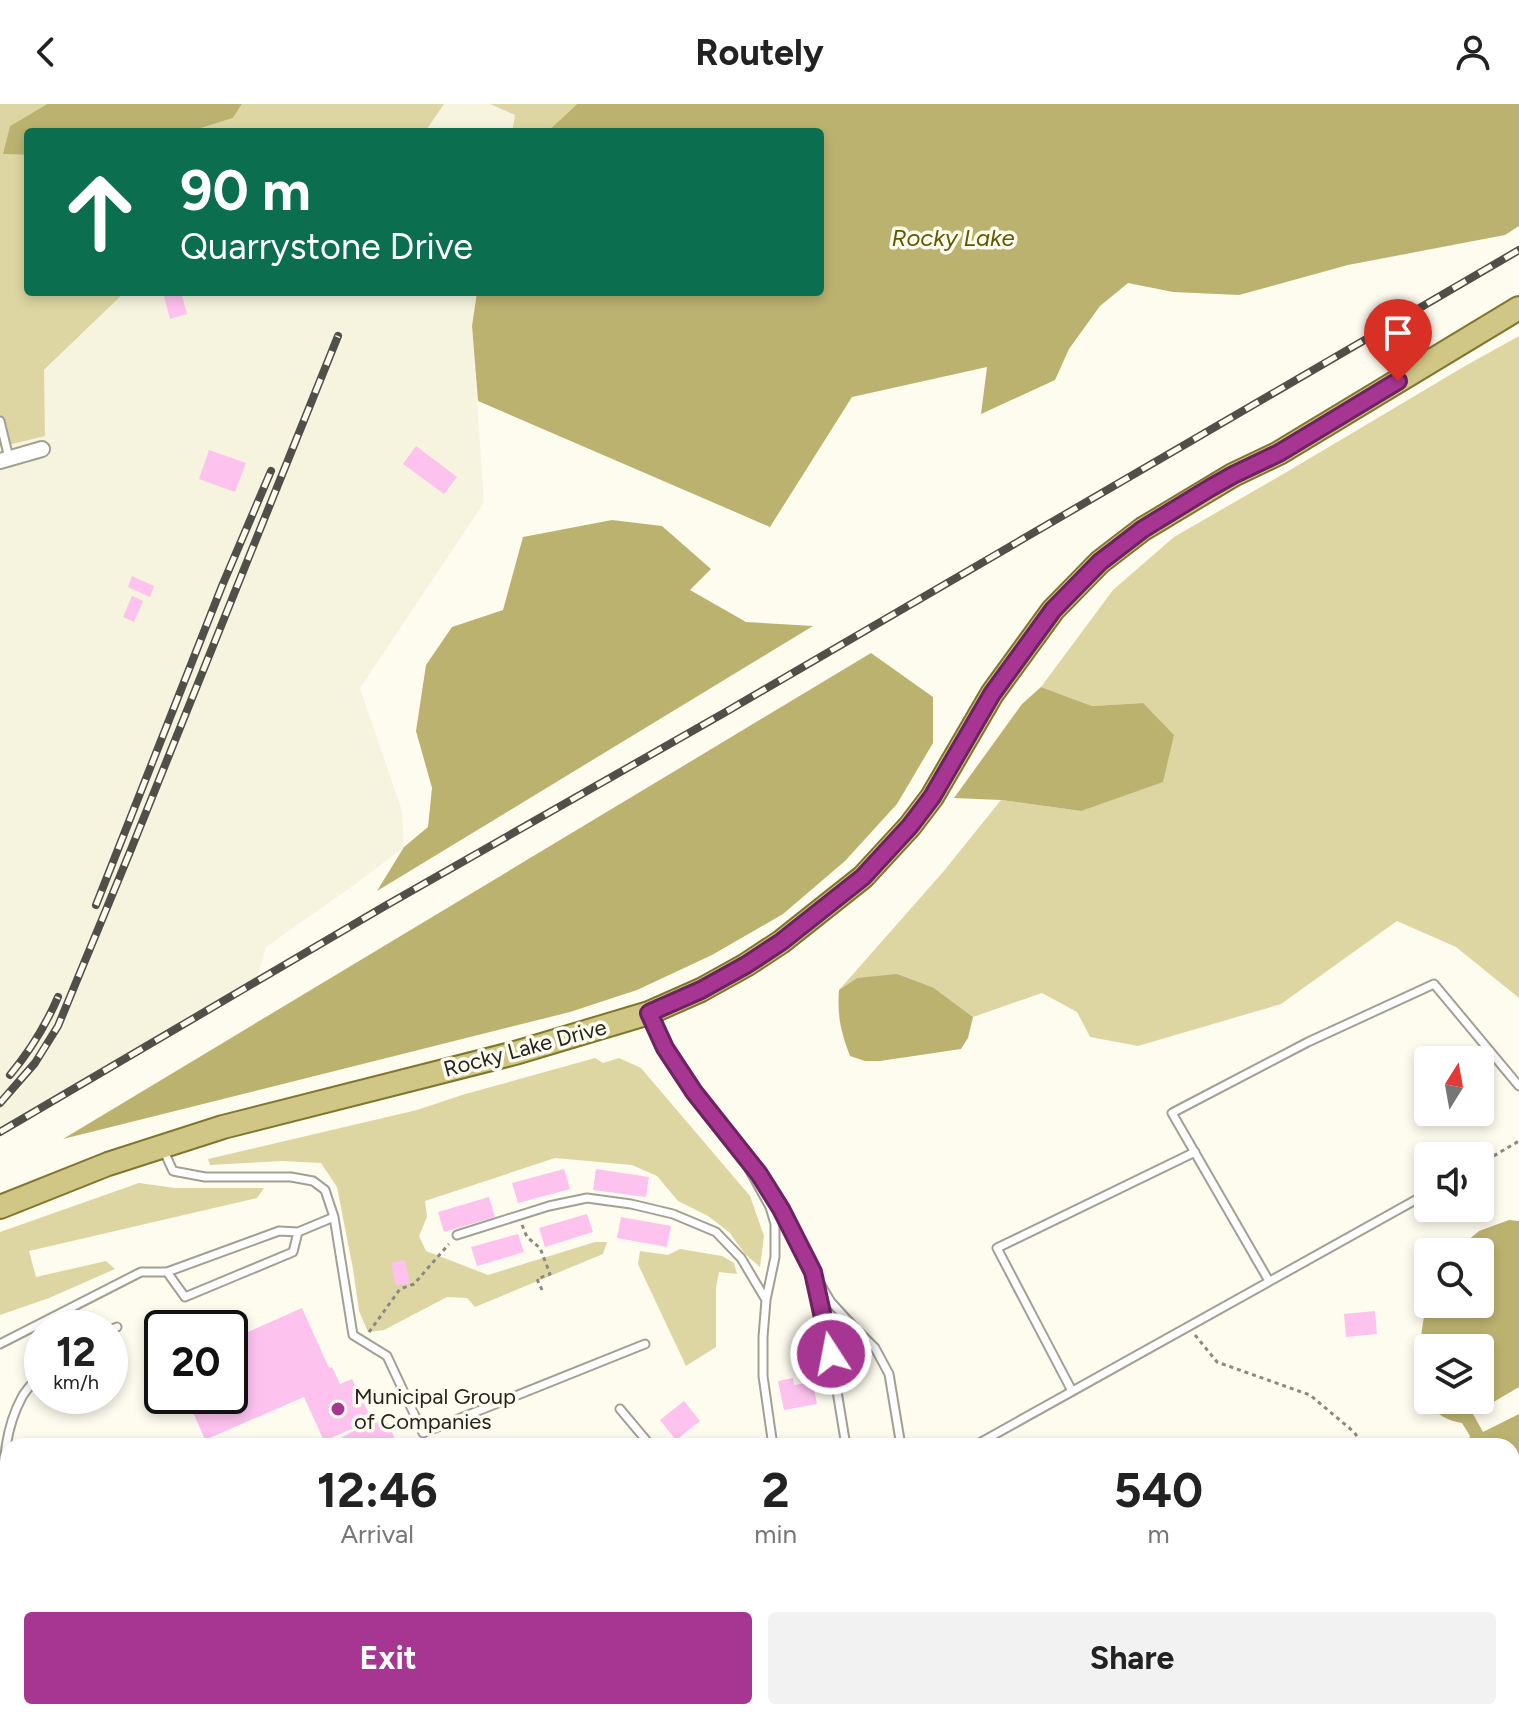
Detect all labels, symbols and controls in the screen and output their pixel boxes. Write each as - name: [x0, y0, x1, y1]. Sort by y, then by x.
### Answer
- icon: back: [24, 30, 68, 74]
- icon: person: [1451, 30, 1495, 74]
- text: Routely: [695, 31, 824, 74]
- text: 90 m: [180, 157, 311, 224]
- icon: ahead: [48, 160, 152, 264]
- water label: Rocky Lake: [891, 223, 1015, 252]
- text: Quarrystone Drive: [180, 225, 473, 268]
- pin: [1364, 299, 1432, 381]
- icon: arrive: [1376, 311, 1420, 355]
- street label: Rocky Lake Drive: [441, 1013, 609, 1083]
- north arrow: [1414, 1046, 1494, 1126]
- map controls: [1414, 1046, 1494, 1414]
- button: sound: [1414, 1142, 1494, 1222]
- button: search: [1414, 1238, 1494, 1318]
- speed limit sign: 20: [144, 1310, 248, 1414]
- position arrow: [789, 1312, 873, 1396]
- text: 12: [56, 1328, 96, 1376]
- button: layers: [1414, 1334, 1494, 1414]
- text: km/h: [53, 1370, 99, 1394]
- place label: Municipal Group of Companies: [354, 1383, 516, 1435]
- marker: Municipal Group of Companies: [329, 1400, 347, 1418]
- text: 12:46: [317, 1461, 438, 1519]
- text: 2: [762, 1461, 790, 1519]
- text: 540: [1114, 1461, 1203, 1519]
- text: Arrival: [340, 1518, 414, 1550]
- text: min: [754, 1518, 797, 1550]
- text: m: [1147, 1518, 1170, 1550]
- button: Exit: [24, 1612, 752, 1704]
- button: Share: [768, 1612, 1496, 1704]

